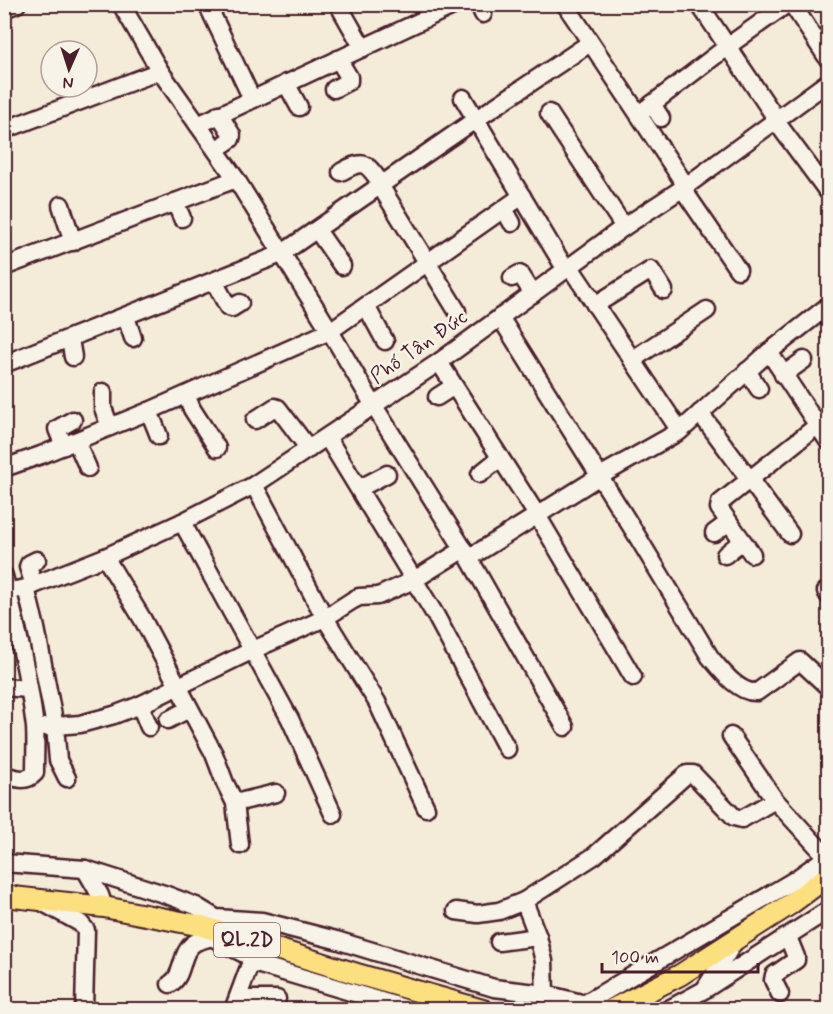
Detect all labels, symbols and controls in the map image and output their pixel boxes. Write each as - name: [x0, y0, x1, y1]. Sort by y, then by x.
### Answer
- north arrow: [39, 39, 99, 99]
- text: N: [62, 72, 74, 93]
- street label: Phố Tân Đức: [365, 303, 473, 391]
- road number: QL.2D: [214, 923, 280, 957]
- scale bar: [602, 936, 758, 974]
- text: 100 m: [611, 946, 659, 970]

